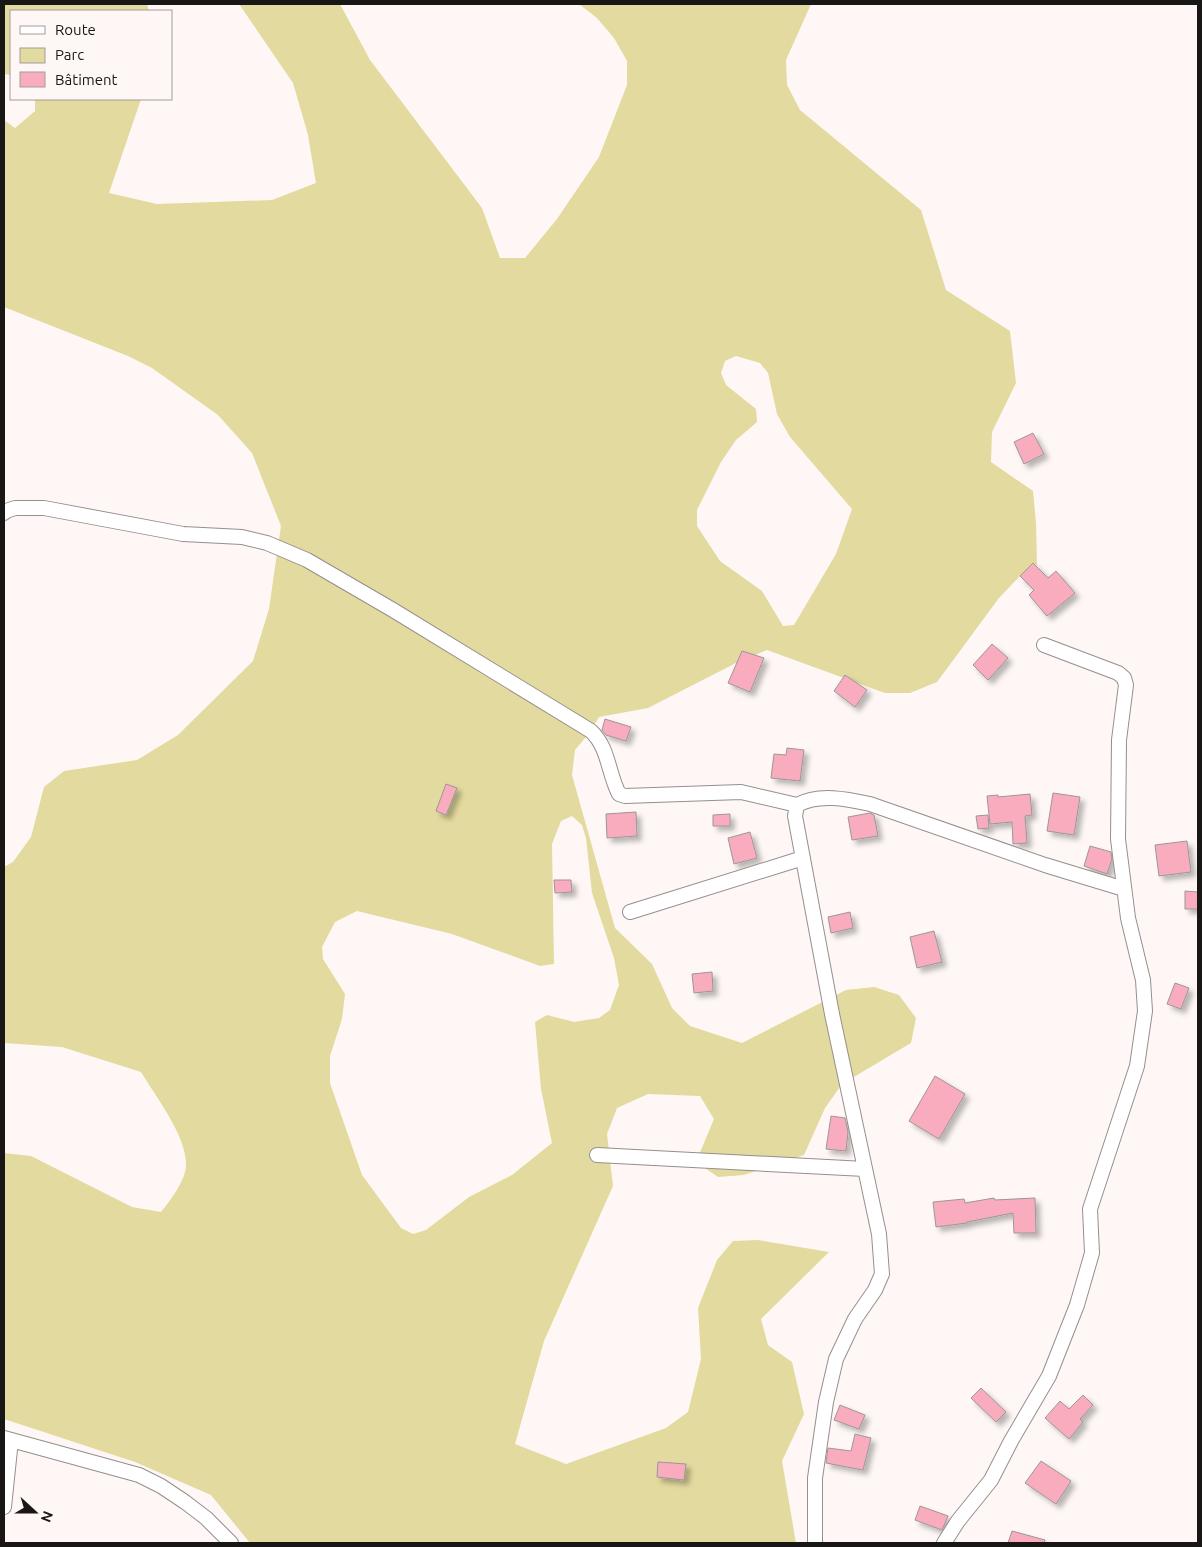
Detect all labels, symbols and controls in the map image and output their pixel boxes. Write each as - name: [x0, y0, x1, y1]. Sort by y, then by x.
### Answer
- legend: [10, 10, 172, 100]
- text: Route: [55, 21, 96, 38]
- text: Parc: [55, 46, 84, 63]
- text: Bâtiment: [55, 71, 118, 88]
- north arrow: [10, 1487, 60, 1537]
- text: N: [38, 1509, 56, 1524]

